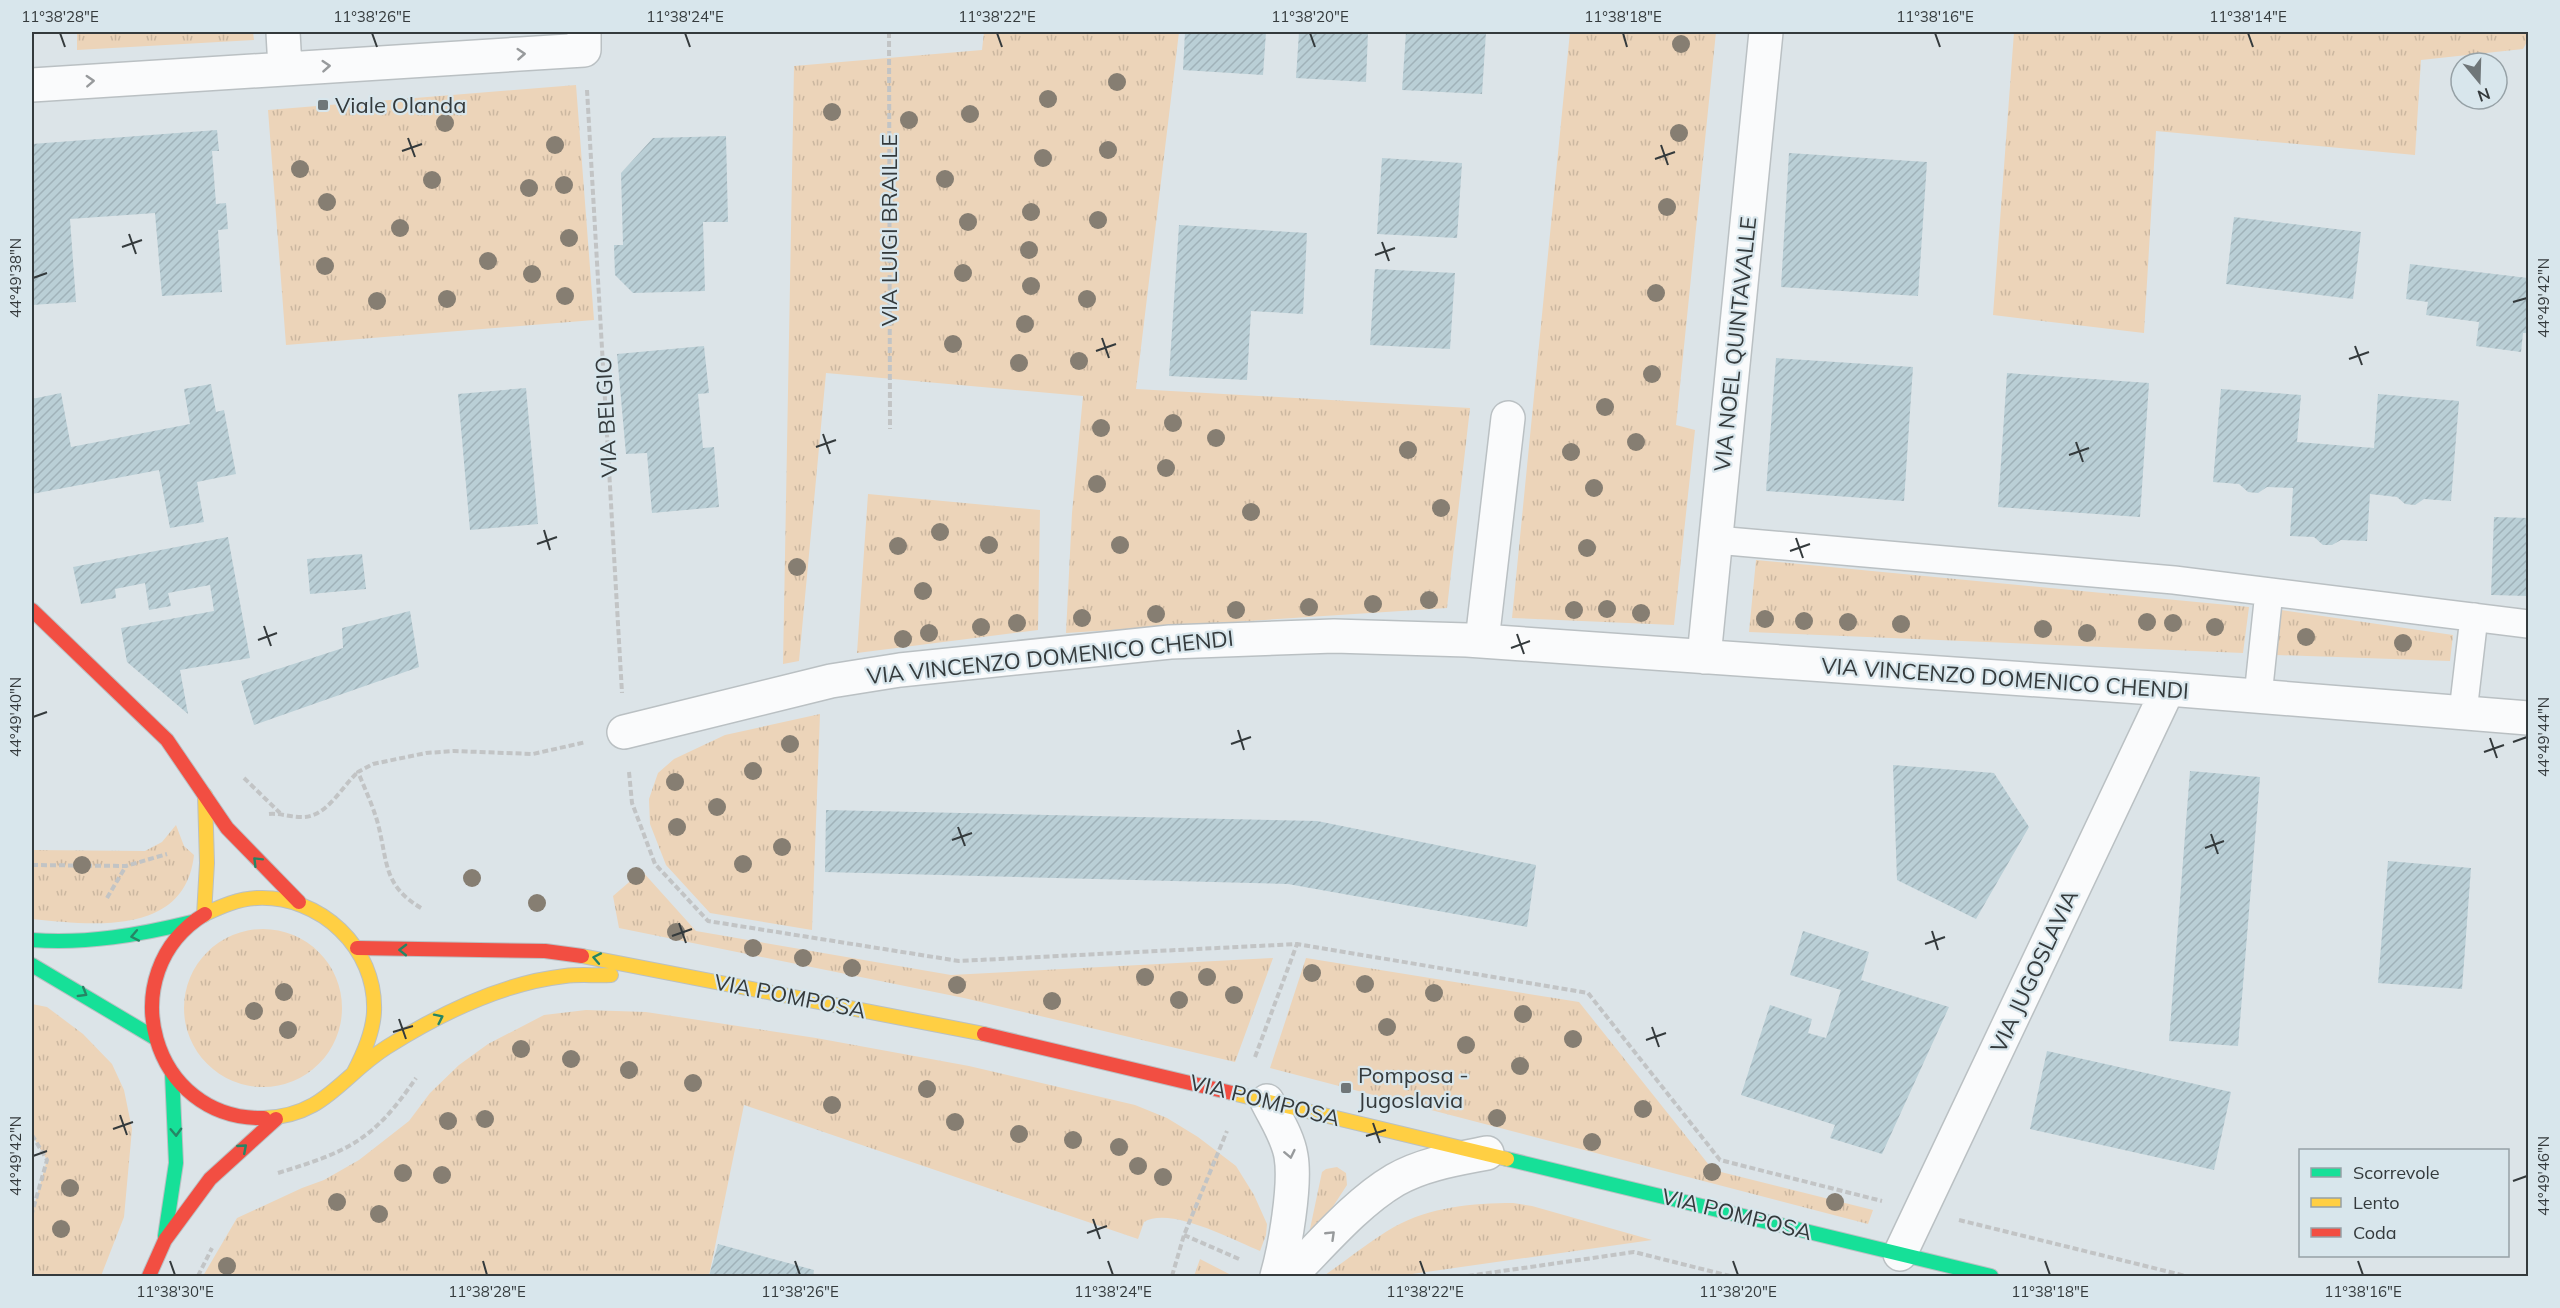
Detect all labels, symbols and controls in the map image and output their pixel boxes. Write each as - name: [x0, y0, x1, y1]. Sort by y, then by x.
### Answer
- text: 11°38'28"E: [21, 7, 99, 26]
- text: 11°38'26"E: [333, 7, 411, 26]
- text: 11°38'24"E: [646, 7, 724, 26]
- text: 11°38'22"E: [958, 7, 1036, 26]
- text: 11°38'20"E: [1271, 7, 1349, 26]
- text: 11°38'18"E: [1584, 7, 1662, 26]
- text: 11°38'16"E: [1896, 7, 1974, 26]
- text: 11°38'14"E: [2209, 7, 2287, 26]
- one-way arrow: [517, 47, 526, 60]
- north arrow: [2449, 51, 2509, 111]
- one-way arrow: [322, 60, 331, 73]
- one-way arrow: [85, 75, 94, 88]
- text: N: [2475, 84, 2493, 107]
- place label: Viale Olanda: [335, 91, 466, 119]
- marker: Viale Olanda: [316, 98, 330, 112]
- street label: VIA LUIGI BRAILLE: [875, 134, 903, 326]
- street label: VIA NOEL QUINTAVALLE: [1708, 215, 1762, 473]
- text: 44°49'38"N: [6, 238, 25, 318]
- text: 44°49'42"N: [2534, 258, 2553, 338]
- street label: VIA BELGIO: [589, 356, 623, 478]
- street label: VIA VINCENZO DOMENICO CHENDI: [865, 624, 1235, 690]
- street label: VIA VINCENZO DOMENICO CHENDI: [1820, 651, 2190, 705]
- text: 44°49'40"N: [6, 677, 25, 757]
- text: 44°49'44"N: [2534, 697, 2553, 777]
- one-way arrow: [254, 858, 265, 869]
- street label: VIA JUGOSLAVIA: [1984, 885, 2084, 1057]
- one-way arrow: [130, 929, 140, 942]
- one-way arrow: [398, 944, 407, 956]
- one-way arrow: [592, 953, 602, 966]
- street label: VIA POMPOSA: [712, 968, 868, 1024]
- one-way arrow: [77, 986, 87, 998]
- one-way arrow: [432, 1014, 443, 1025]
- place label: Pomposa - Jugoslavia: [1358, 1061, 1469, 1114]
- street label: VIA POMPOSA: [1187, 1068, 1343, 1132]
- marker: Pomposa - Jugoslavia: [1339, 1081, 1353, 1095]
- text: 44°49'42"N: [6, 1116, 25, 1196]
- one-way arrow: [169, 1127, 182, 1136]
- text: 44°49'46"N: [2534, 1136, 2553, 1216]
- one-way arrow: [236, 1144, 247, 1155]
- one-way arrow: [1283, 1149, 1296, 1159]
- legend: [2299, 1149, 2509, 1257]
- text: Scorrevole: [2353, 1161, 2440, 1184]
- street label: VIA POMPOSA: [1659, 1182, 1815, 1246]
- text: Lento: [2353, 1191, 2400, 1214]
- text: Coda: [2353, 1221, 2397, 1244]
- one-way arrow: [1325, 1231, 1335, 1242]
- text: 11°38'30"E: [136, 1282, 214, 1301]
- text: 11°38'28"E: [448, 1282, 526, 1301]
- text: 11°38'26"E: [761, 1282, 839, 1301]
- text: 11°38'24"E: [1074, 1282, 1152, 1301]
- text: 11°38'22"E: [1386, 1282, 1464, 1301]
- text: 11°38'20"E: [1699, 1282, 1777, 1301]
- text: 11°38'18"E: [2011, 1282, 2089, 1301]
- text: 11°38'16"E: [2324, 1282, 2402, 1301]

